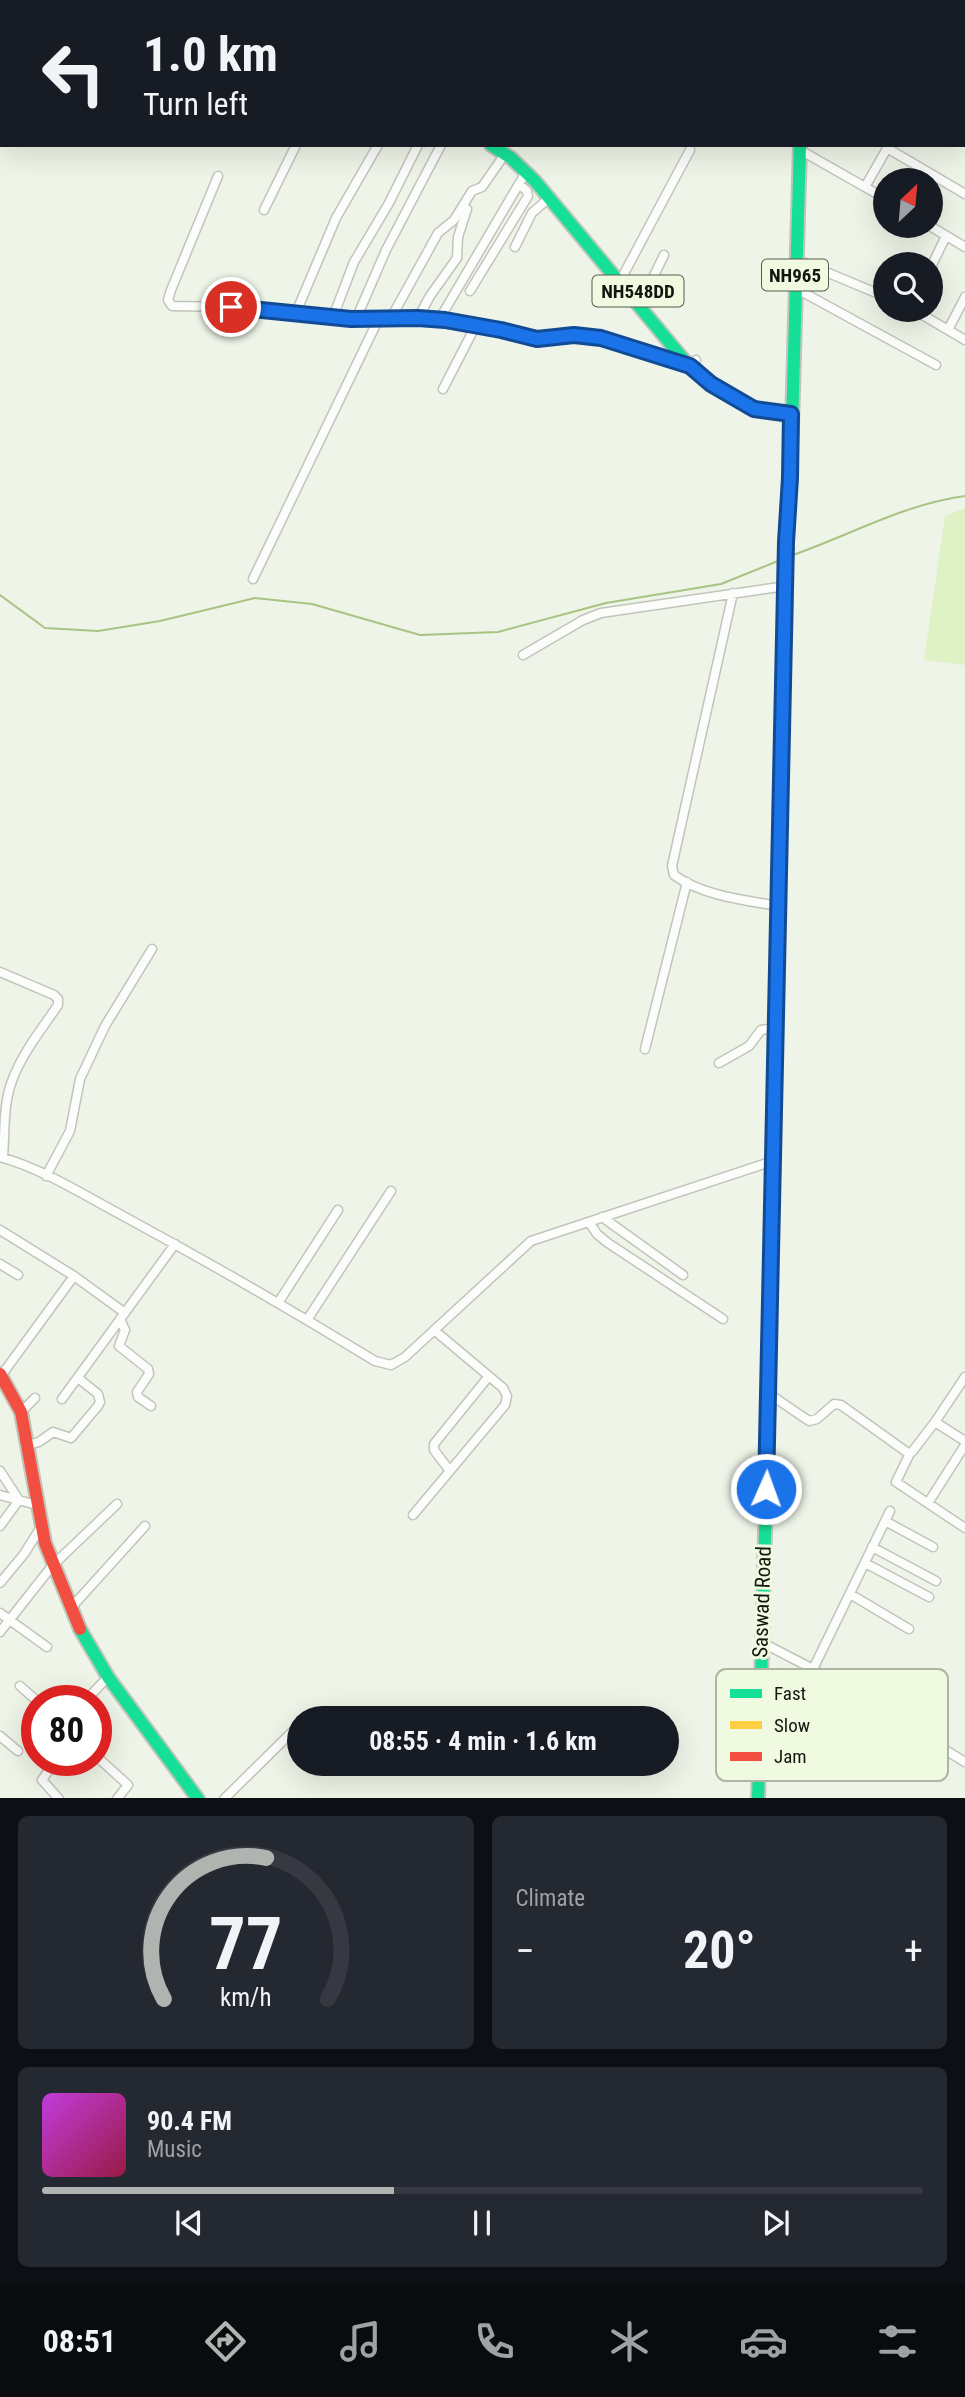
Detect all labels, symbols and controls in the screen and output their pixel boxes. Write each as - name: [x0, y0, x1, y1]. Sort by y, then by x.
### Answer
- text: 1.0 km: [143, 26, 278, 83]
- icon: left: [28, 28, 119, 119]
- text: Turn left: [143, 85, 248, 123]
- north arrow: [873, 168, 943, 238]
- map controls: [873, 168, 943, 322]
- button: search: [873, 252, 943, 322]
- road number: NH965: [762, 260, 828, 290]
- road number: NH548DD: [592, 276, 684, 306]
- pin: [201, 277, 261, 337]
- icon: arrive: [212, 288, 250, 326]
- position arrow: [729, 1452, 803, 1526]
- street label: Saswad Road: [748, 1546, 776, 1658]
- legend: [716, 1669, 948, 1781]
- text: Fast: [774, 1682, 806, 1705]
- speed limit sign: 80: [21, 1685, 112, 1776]
- text: Slow: [774, 1714, 810, 1737]
- text: 08:55 · 4 min · 1.6 km: [369, 1726, 597, 1756]
- text: Jam: [774, 1745, 807, 1768]
- text: Climate: [516, 1885, 585, 1912]
- text: 77: [209, 1901, 283, 1987]
- text: 20°: [683, 1920, 756, 1981]
- text: −: [516, 1929, 535, 1973]
- text: +: [904, 1929, 923, 1973]
- text: km/h: [220, 1982, 271, 2011]
- text: 90.4 FM: [147, 2106, 232, 2136]
- text: Music: [147, 2136, 202, 2163]
- icon: previous: [170, 2204, 208, 2242]
- icon: pause: [463, 2204, 501, 2242]
- icon: next: [757, 2204, 795, 2242]
- icon: directions: [201, 2317, 250, 2366]
- icon: music: [336, 2317, 385, 2366]
- icon: phone: [470, 2317, 519, 2366]
- icon: climate: [605, 2317, 654, 2366]
- icon: car: [739, 2317, 788, 2366]
- icon: filters: [873, 2317, 922, 2366]
- text: 08:51: [43, 2322, 116, 2360]

